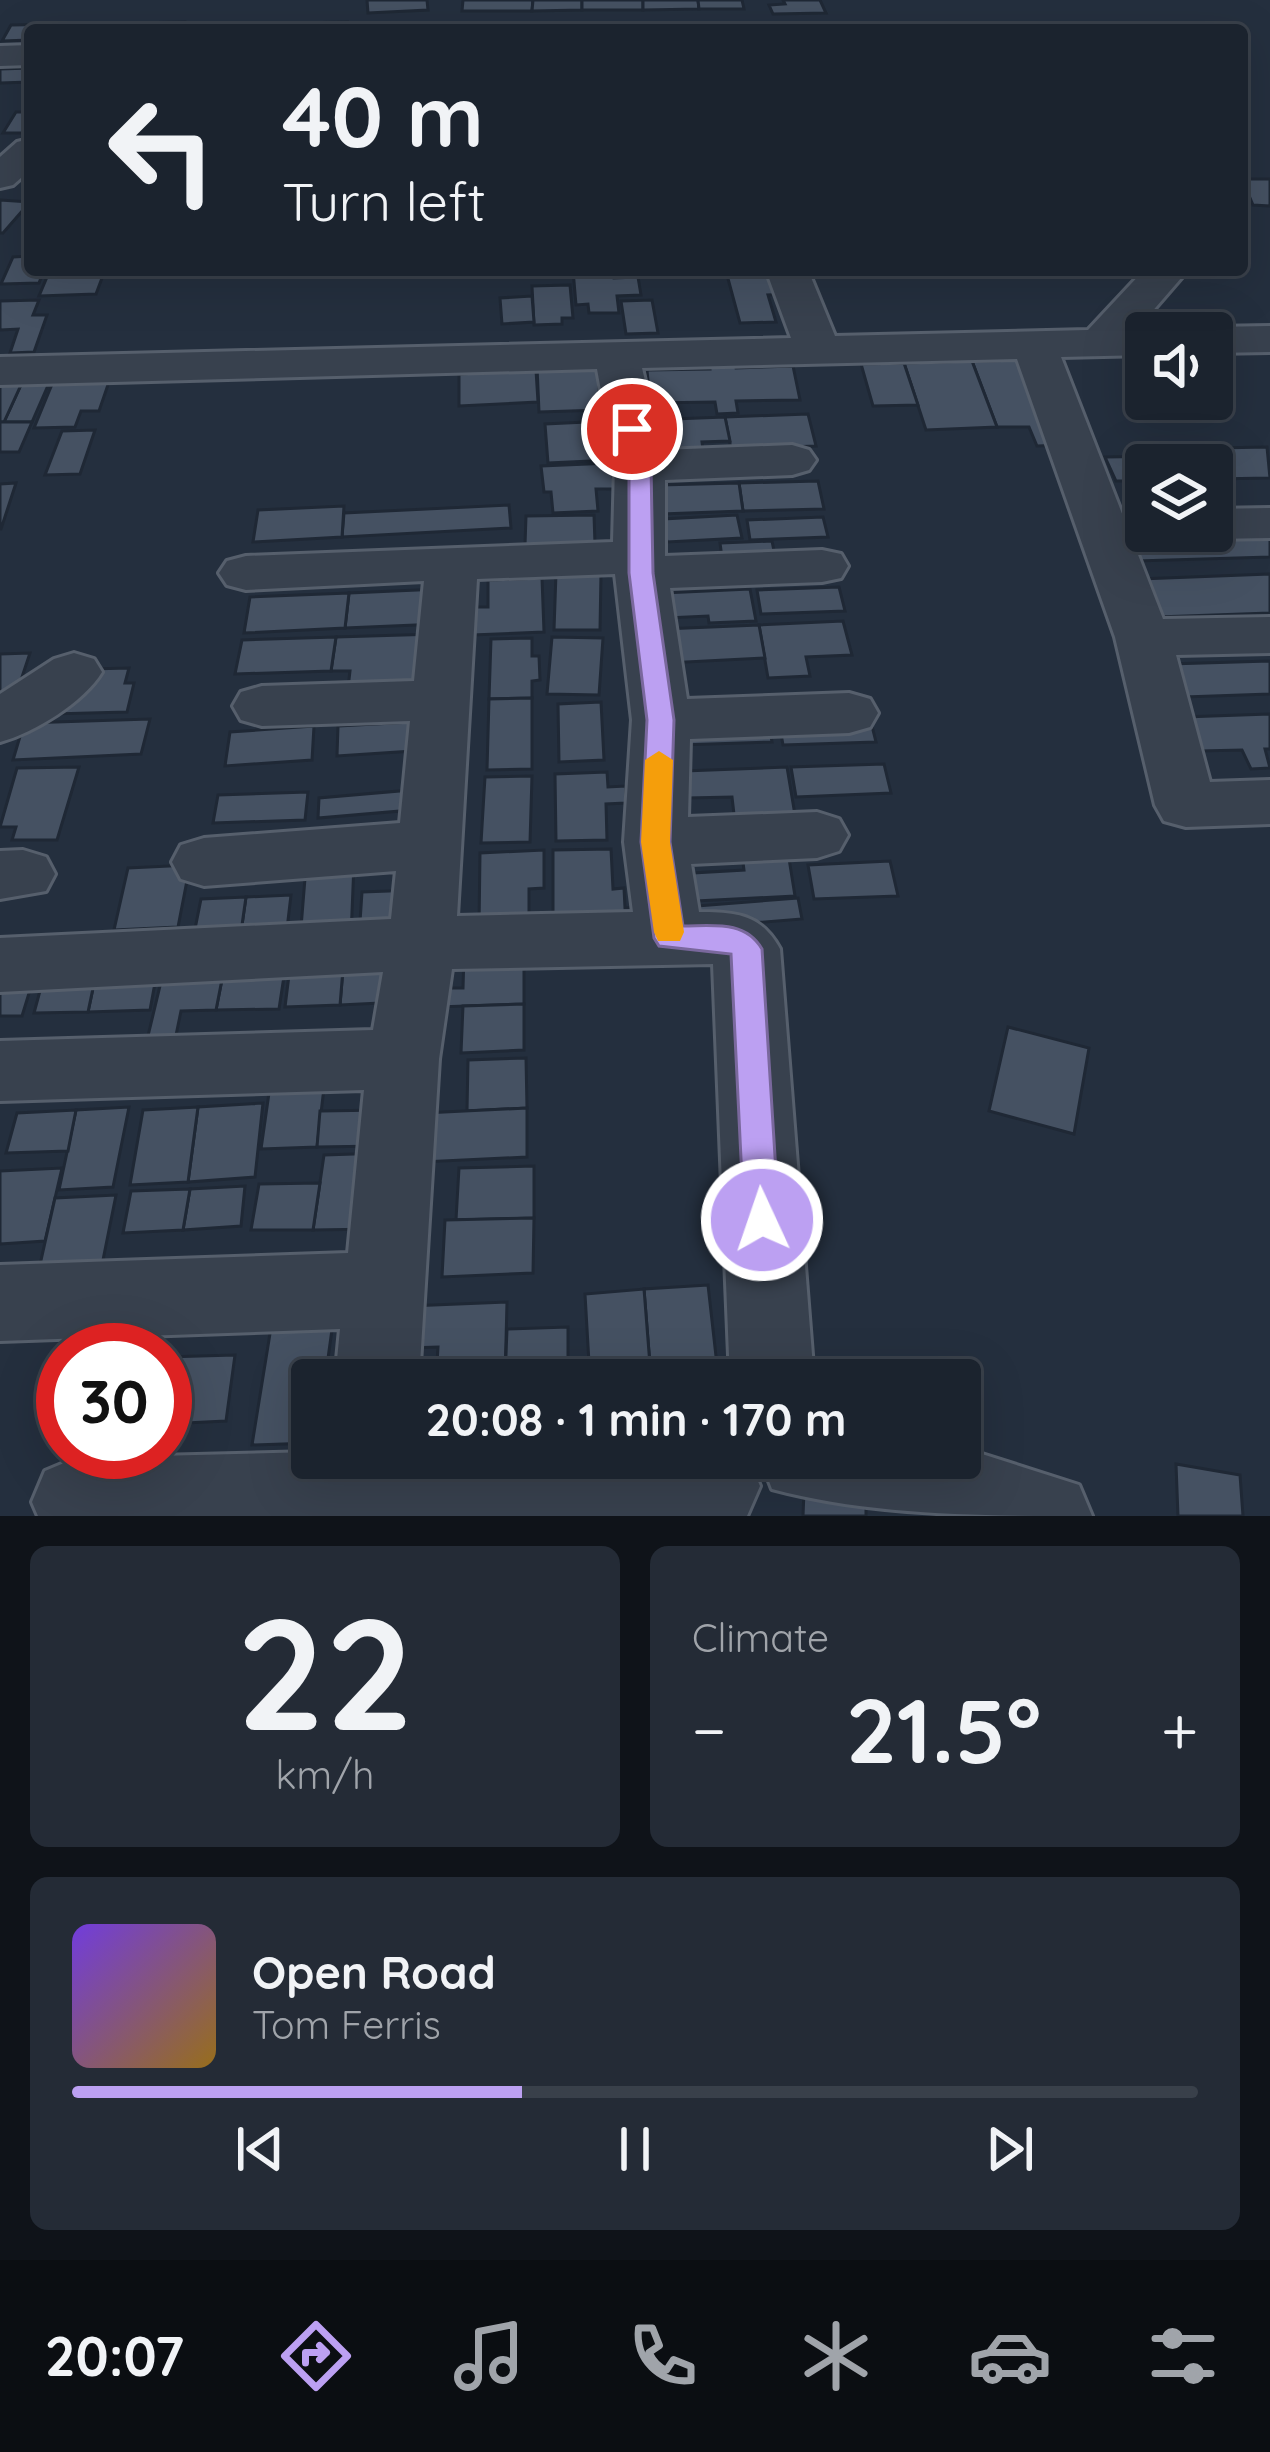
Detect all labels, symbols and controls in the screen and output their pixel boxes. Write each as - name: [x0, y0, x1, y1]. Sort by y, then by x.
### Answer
- text: 40 m: [282, 63, 484, 168]
- icon: left: [84, 72, 240, 228]
- text: Turn left: [282, 167, 486, 235]
- map controls: [1125, 312, 1233, 552]
- button: sound: [1125, 312, 1233, 420]
- pin: [581, 378, 683, 480]
- icon: arrive: [599, 396, 665, 462]
- button: layers: [1125, 444, 1233, 552]
- position arrow: [699, 1157, 825, 1283]
- speed limit sign: 30: [36, 1323, 192, 1479]
- text: 20:08 · 1 min · 170 m: [425, 1391, 847, 1447]
- text: 22: [236, 1574, 414, 1769]
- text: Climate: [692, 1613, 829, 1662]
- text: 21.5°: [846, 1673, 1041, 1786]
- text: −: [692, 1688, 726, 1771]
- text: +: [1161, 1688, 1198, 1771]
- text: km/h: [276, 1750, 374, 1799]
- text: Open Road: [252, 1944, 496, 2000]
- text: Tom Ferris: [252, 2000, 441, 2049]
- icon: previous: [227, 2116, 293, 2182]
- icon: pause: [602, 2116, 668, 2182]
- icon: next: [977, 2116, 1043, 2182]
- icon: directions: [274, 2314, 358, 2398]
- icon: music: [447, 2314, 531, 2398]
- icon: phone: [621, 2314, 705, 2398]
- icon: climate: [794, 2314, 878, 2398]
- icon: car: [968, 2314, 1052, 2398]
- icon: filters: [1141, 2314, 1225, 2398]
- text: 20:07: [45, 2322, 184, 2390]

